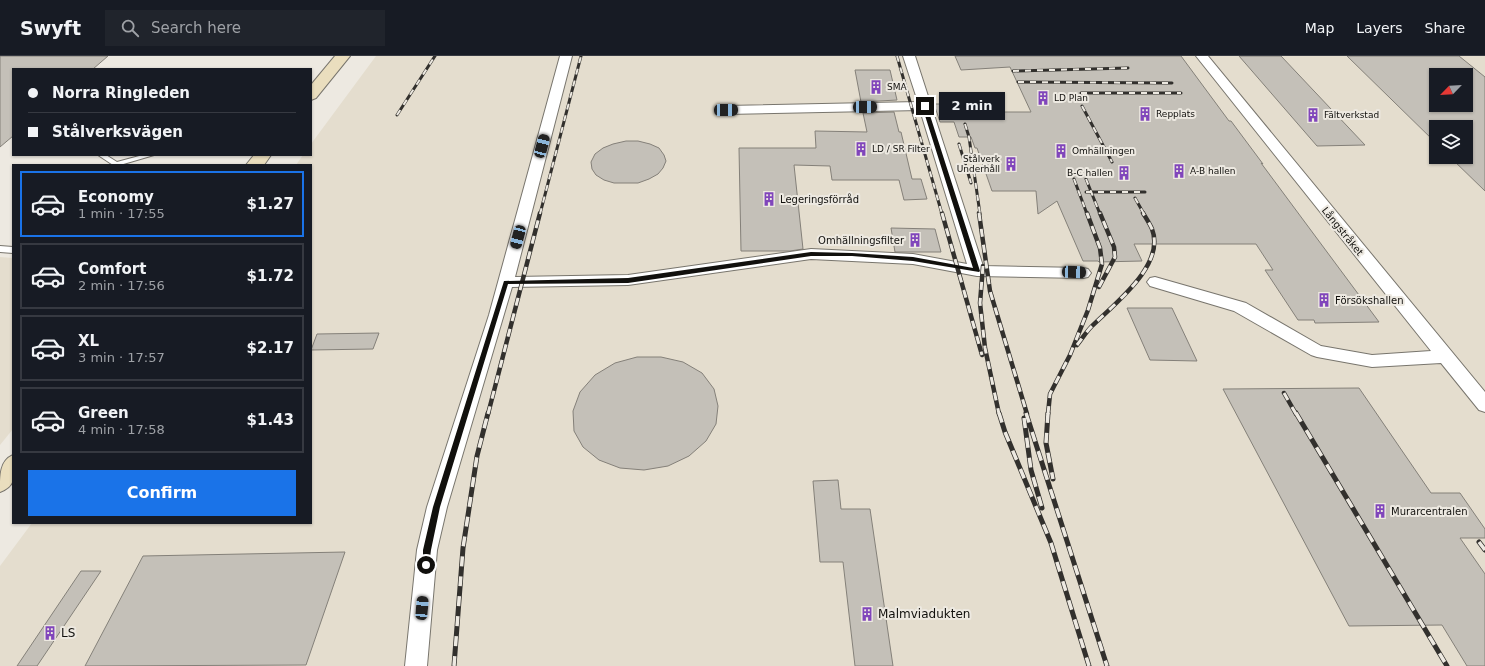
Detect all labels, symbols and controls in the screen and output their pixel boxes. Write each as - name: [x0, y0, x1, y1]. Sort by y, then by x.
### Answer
- search box: [105, 10, 385, 46]
- text: Swyft: [20, 17, 81, 39]
- icon: search: [119, 17, 141, 39]
- text: Search here: [151, 19, 241, 37]
- text: Map: [1305, 20, 1334, 36]
- text: Layers: [1356, 20, 1403, 36]
- text: Share: [1425, 20, 1465, 36]
- north arrow: [1429, 68, 1473, 112]
- map controls: [1429, 68, 1473, 164]
- building icon: SMA: [868, 79, 884, 95]
- place label: SMA: [887, 82, 907, 92]
- text: Norra Ringleden: [52, 84, 190, 102]
- building icon: LD Plan: [1035, 90, 1051, 106]
- callout: 2 min: [939, 92, 1005, 120]
- place label: LD Plan: [1054, 93, 1088, 103]
- route end: [916, 97, 934, 115]
- text: 2 min: [952, 98, 992, 113]
- car: [853, 101, 877, 113]
- car: [714, 104, 738, 116]
- building icon: Repplats: [1137, 106, 1153, 122]
- building icon: Fältverkstad: [1305, 107, 1321, 123]
- place label: Repplats: [1156, 109, 1195, 119]
- place label: Fältverkstad: [1324, 110, 1379, 120]
- button: layers: [1429, 120, 1473, 164]
- text: Stålverksvägen: [52, 123, 183, 141]
- car: [533, 133, 551, 159]
- building icon: LD / SR Filter: [853, 141, 869, 157]
- building icon: Omhällningen: [1053, 143, 1069, 159]
- place label: LD / SR Filter: [872, 144, 930, 154]
- place label: Omhällningen: [1072, 146, 1135, 156]
- place label: Stålverk Underhåll: [957, 154, 1001, 174]
- building icon: Stålverk Underhåll: [1003, 156, 1019, 172]
- building icon: A-B hallen: [1171, 163, 1187, 179]
- building icon: B-C hallen: [1116, 165, 1132, 181]
- place label: A-B hallen: [1190, 166, 1235, 176]
- place label: B-C hallen: [1067, 168, 1113, 178]
- icon: car: [30, 186, 66, 222]
- text: Economy: [78, 188, 154, 206]
- building icon: Legeringsförråd: [761, 191, 777, 207]
- place label: Legeringsförråd: [780, 193, 859, 205]
- text: $1.27: [247, 195, 294, 213]
- street label: Långstråket: [1320, 204, 1366, 258]
- text: 1 min · 17:55: [78, 206, 165, 221]
- car: [509, 224, 527, 250]
- building icon: Omhällningsfilter: [907, 232, 923, 248]
- place label: Omhällningsfilter: [818, 235, 905, 246]
- icon: car: [30, 258, 66, 294]
- text: Comfort: [78, 260, 146, 278]
- car: [1062, 266, 1086, 278]
- text: $1.72: [247, 267, 294, 285]
- text: 2 min · 17:56: [78, 278, 165, 293]
- building icon: Försökshallen: [1316, 292, 1332, 308]
- place label: Försökshallen: [1335, 295, 1403, 306]
- icon: car: [30, 330, 66, 366]
- text: XL: [78, 332, 99, 350]
- text: $2.17: [247, 339, 294, 357]
- text: 3 min · 17:57: [78, 350, 165, 365]
- icon: car: [30, 402, 66, 438]
- text: Green: [78, 404, 129, 422]
- text: $1.43: [247, 411, 294, 429]
- text: 4 min · 17:58: [78, 422, 165, 437]
- button: Confirm: [28, 470, 296, 516]
- building icon: Murarcentralen: [1372, 503, 1388, 519]
- place label: Murarcentralen: [1391, 506, 1468, 517]
- route start: [417, 556, 435, 574]
- car: [415, 596, 429, 620]
- building icon: Malmviadukten: [859, 606, 875, 622]
- place label: Malmviadukten: [878, 607, 970, 621]
- building icon: LS: [42, 625, 58, 641]
- place label: LS: [61, 626, 75, 640]

